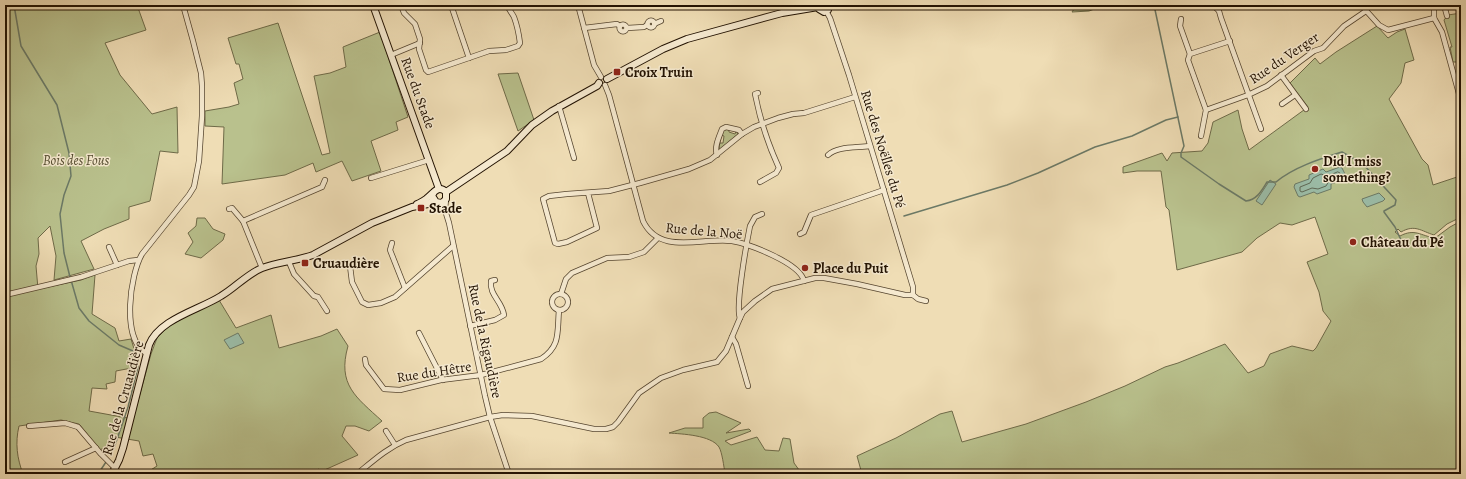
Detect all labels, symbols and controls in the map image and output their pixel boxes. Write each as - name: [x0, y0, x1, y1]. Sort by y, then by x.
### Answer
- street label: Rue du Verger: [1245, 27, 1323, 88]
- street label: Rue du Stade: [396, 55, 440, 131]
- place label: Croix Truin: [625, 63, 693, 82]
- marker: Croix Truin: [612, 67, 622, 77]
- street label: Rue des Noëlles du Pé: [856, 88, 910, 210]
- park label: Bois des Fous: [43, 151, 110, 170]
- place label: Did I miss something?: [1323, 152, 1391, 187]
- marker: Did I miss something?: [1310, 164, 1320, 174]
- place label: Stade: [429, 199, 462, 218]
- marker: Stade: [416, 203, 426, 213]
- street label: Rue de la Noë: [665, 218, 743, 244]
- place label: Château du Pé: [1361, 233, 1444, 252]
- marker: Château du Pé: [1348, 237, 1358, 247]
- place label: Cruaudière: [313, 254, 380, 273]
- marker: Cruaudière: [300, 258, 310, 268]
- place label: Place du Puit: [813, 259, 889, 278]
- marker: Place du Puit: [800, 263, 810, 273]
- street label: Rue de la Rigaudière: [464, 282, 506, 400]
- street label: Rue de la Cruaudière: [97, 338, 149, 458]
- street label: Rue du Hêtre: [395, 357, 473, 387]

